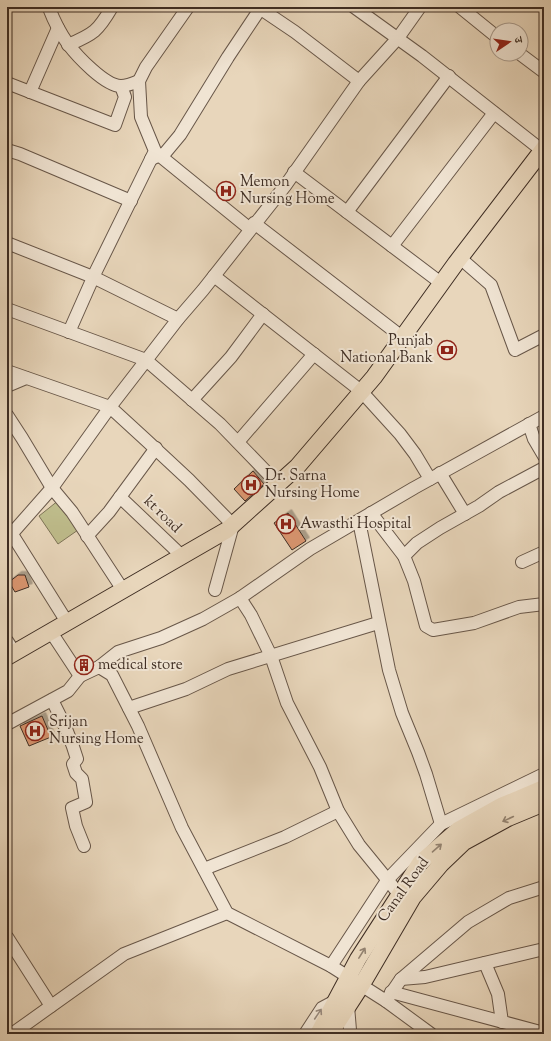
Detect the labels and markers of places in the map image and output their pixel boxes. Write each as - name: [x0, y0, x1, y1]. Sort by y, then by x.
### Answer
- place label: Memon Nursing Home: [240, 172, 335, 210]
- hospital icon: Memon Nursing Home: [215, 180, 237, 202]
- place label: Punjab National Bank: [340, 331, 433, 369]
- bank icon: Punjab National Bank: [436, 339, 458, 361]
- place label: Dr. Sarna Nursing Home: [265, 466, 360, 504]
- hospital icon: Dr. Sarna Nursing Home: [240, 474, 262, 496]
- hospital icon: Awasthi Hospital: [275, 513, 297, 535]
- place label: Awasthi Hospital: [300, 514, 412, 535]
- building icon: medical store: [73, 654, 95, 676]
- place label: medical store: [98, 655, 183, 676]
- place label: Srijan Nursing Home: [49, 712, 144, 750]
- hospital icon: Srijan Nursing Home: [24, 720, 46, 742]

